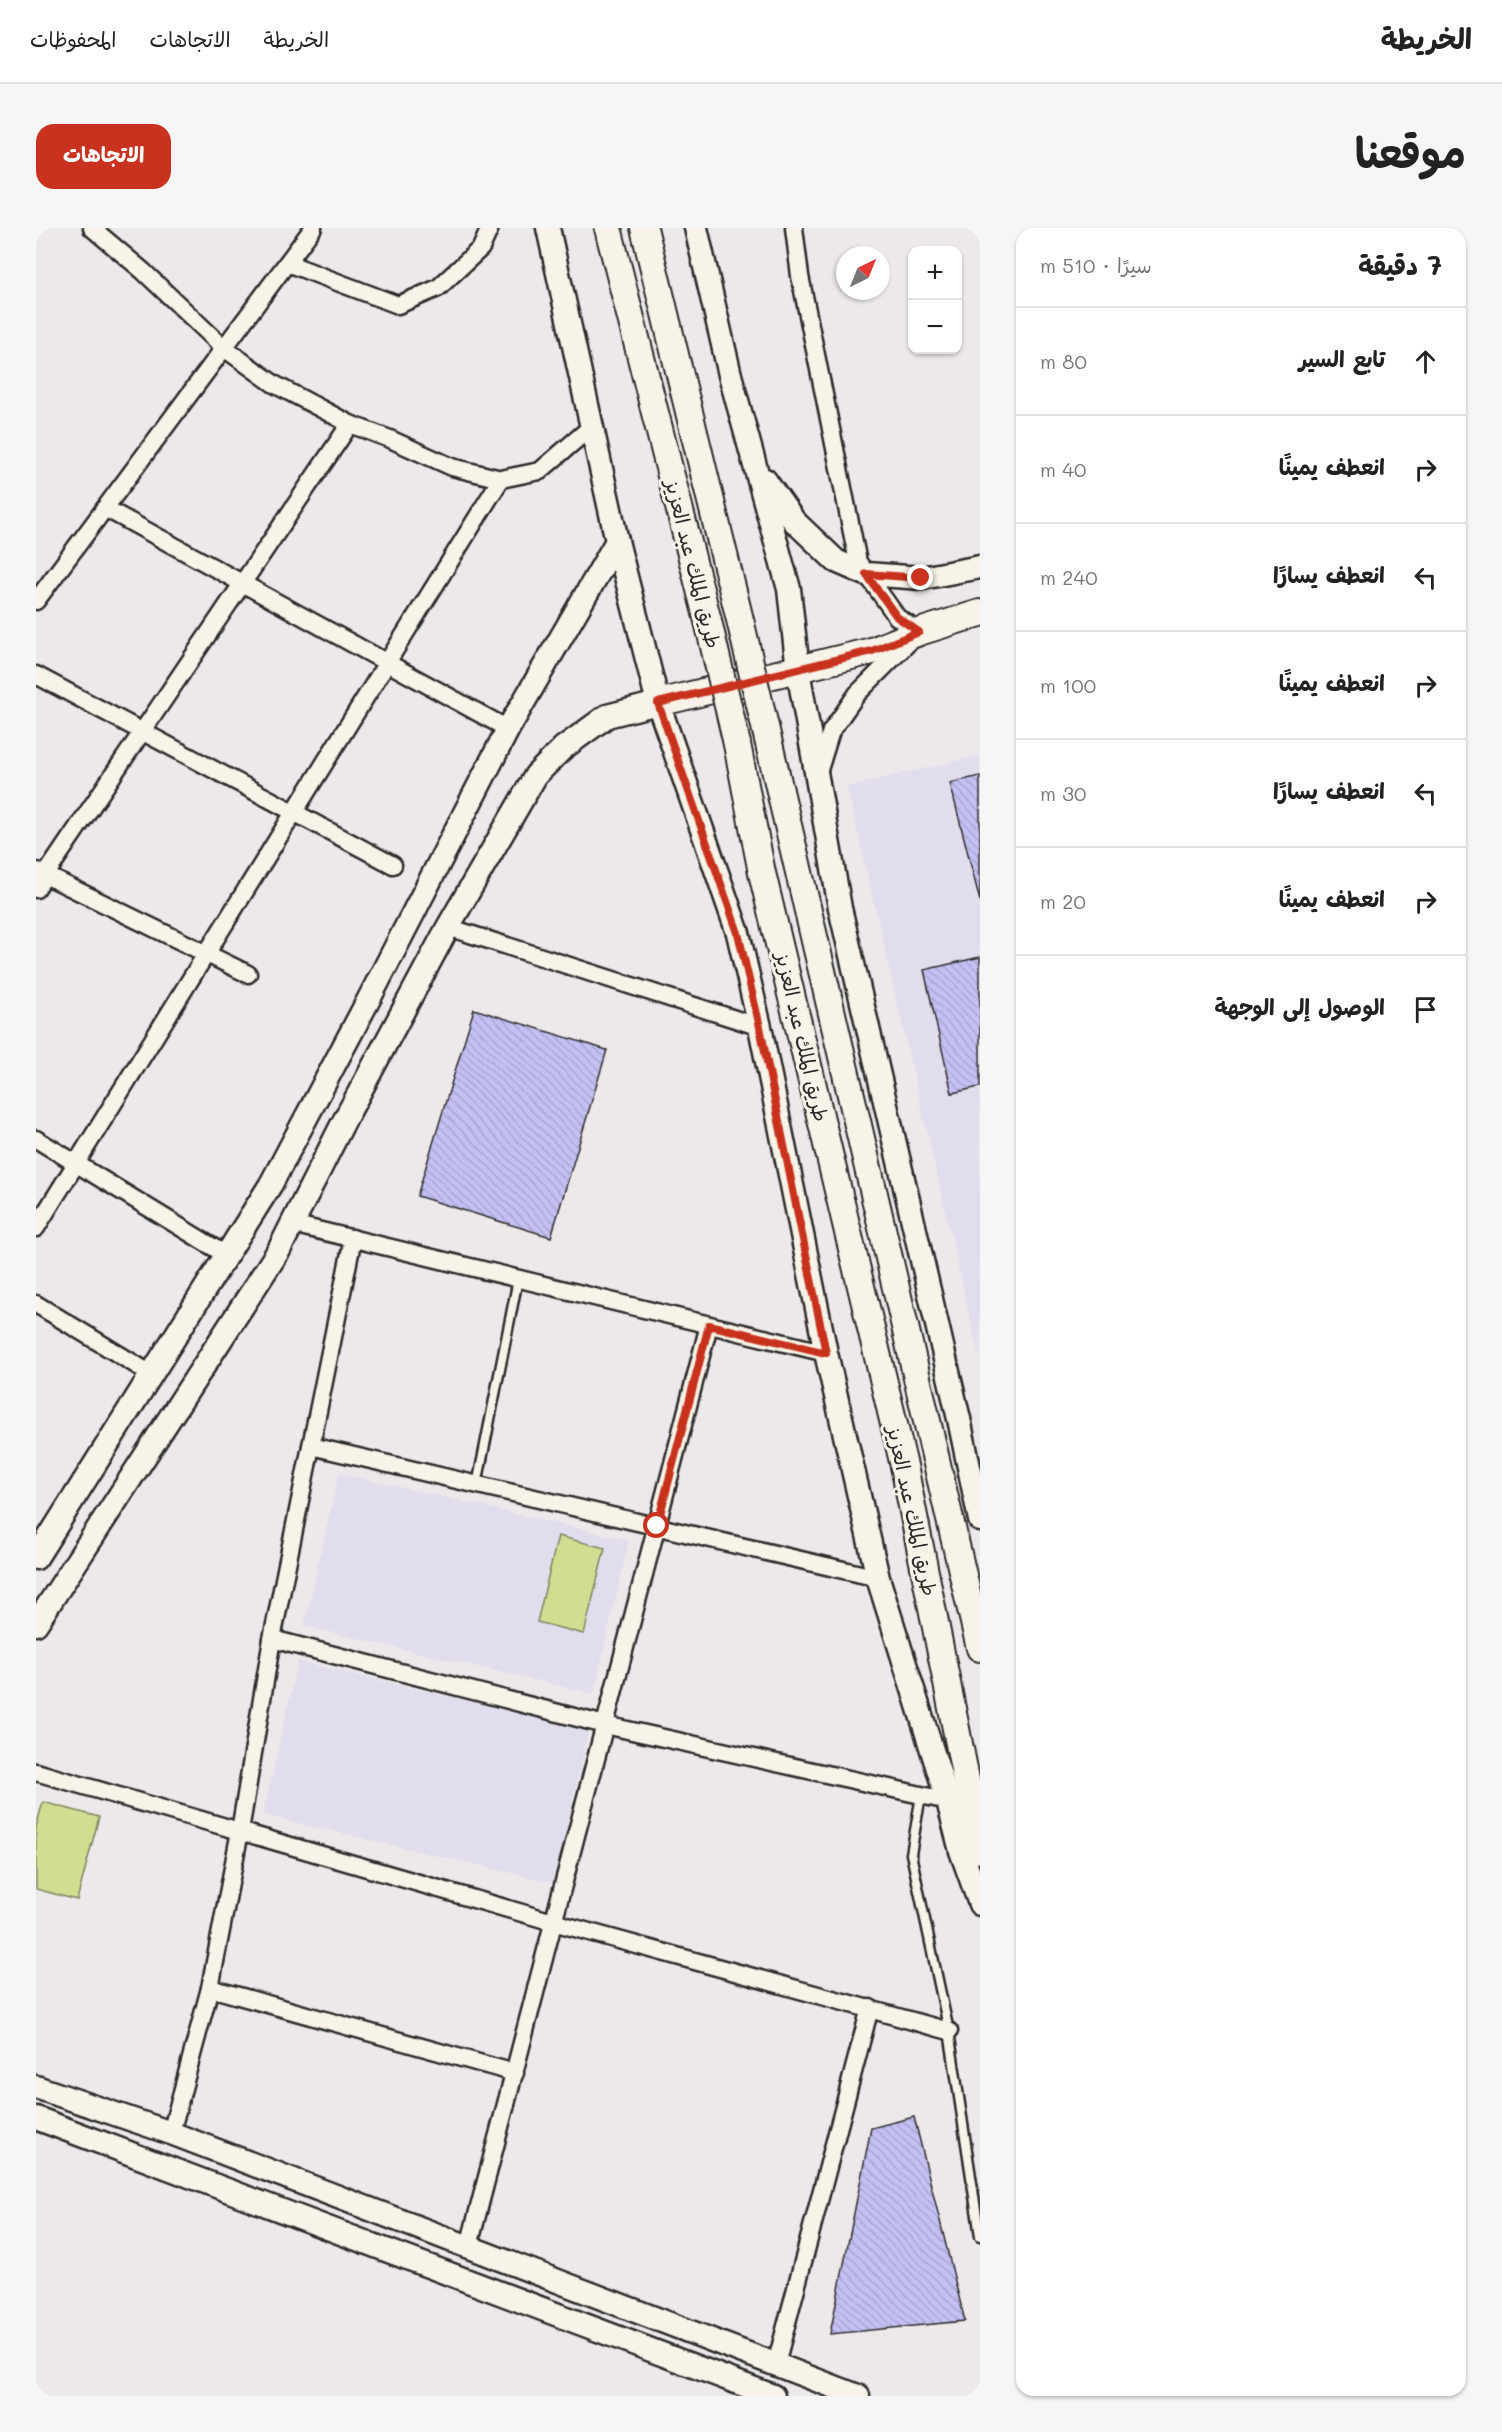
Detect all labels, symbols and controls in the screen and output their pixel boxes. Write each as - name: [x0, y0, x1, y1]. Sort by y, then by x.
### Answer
- text: الخريطة: [1381, 20, 1472, 56]
- text: المحفوظات: [30, 25, 116, 52]
- text: الاتجاهات: [149, 25, 231, 52]
- text: الخريطة: [264, 25, 329, 52]
- button: الاتجاهات: [36, 124, 171, 189]
- text: موقعنا: [1355, 124, 1466, 179]
- north arrow: [836, 246, 890, 300]
- map controls: [908, 246, 962, 354]
- button: +: [908, 246, 962, 300]
- text: 7 دقيقة: [1358, 248, 1442, 282]
- text: سيرًا · 510 m: [1040, 252, 1152, 278]
- button: −: [908, 300, 962, 354]
- text: تابع السير: [1299, 344, 1385, 373]
- icon: ahead: [1409, 345, 1442, 378]
- text: 80 m: [1040, 348, 1087, 374]
- text: انعطف يمينًا: [1279, 452, 1385, 481]
- icon: right: [1409, 453, 1442, 486]
- text: 40 m: [1040, 456, 1086, 482]
- street label: طريق الملك عبد العزيز: [660, 475, 728, 651]
- text: انعطف يسارًا: [1273, 560, 1385, 589]
- icon: left: [1409, 561, 1442, 594]
- route end: [907, 564, 933, 590]
- text: 240 m: [1040, 564, 1098, 590]
- text: انعطف يمينًا: [1279, 668, 1385, 697]
- icon: right: [1409, 669, 1442, 702]
- text: 100 m: [1040, 672, 1096, 698]
- text: انعطف يسارًا: [1273, 776, 1385, 805]
- icon: left: [1409, 777, 1442, 810]
- text: 30 m: [1040, 780, 1086, 806]
- text: انعطف يمينًا: [1279, 884, 1385, 913]
- icon: right: [1409, 885, 1442, 918]
- text: 20 m: [1040, 888, 1086, 914]
- street label: طريق الملك عبد العزيز: [770, 948, 835, 1124]
- text: الوصول إلى الوجهة: [1214, 992, 1385, 1021]
- icon: arrive: [1409, 993, 1442, 1026]
- street label: طريق الملك عبد العزيز: [882, 1421, 944, 1598]
- route start: [643, 1512, 669, 1538]

